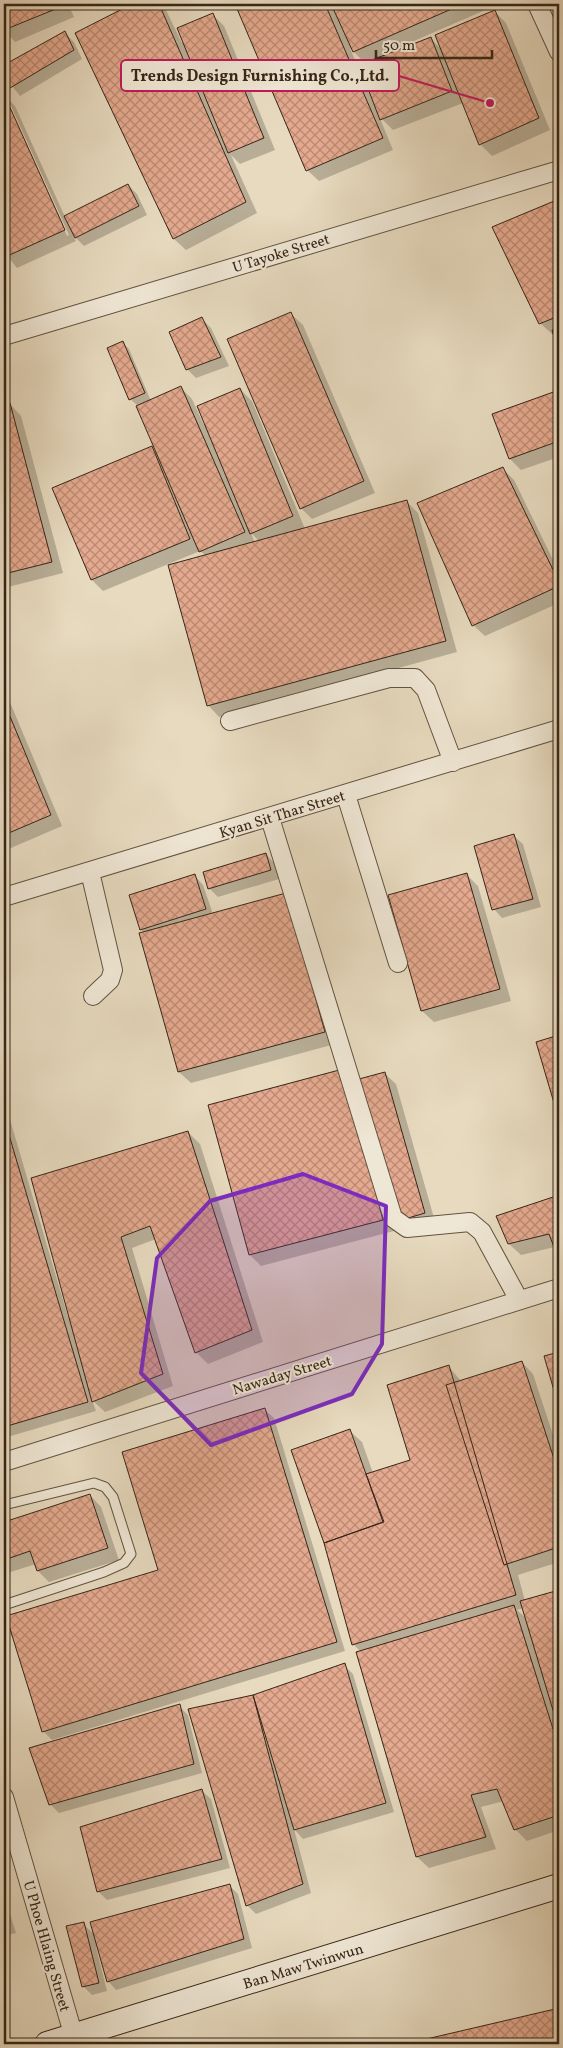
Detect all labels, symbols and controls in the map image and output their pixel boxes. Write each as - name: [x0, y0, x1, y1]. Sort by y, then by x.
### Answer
- scale bar: [376, 28, 492, 60]
- text: 50 m: [383, 36, 415, 57]
- callout: Trends Design Furnishing Co.,Ltd.: [121, 60, 399, 91]
- text: Trends Design Furnishing Co.,Ltd.: [131, 66, 389, 88]
- street label: U Tayoke Street: [230, 230, 333, 279]
- street label: Kyan Sit Thar Street: [217, 786, 348, 845]
- street label: Nawaday Street: [230, 1351, 335, 1401]
- street label: U Phoe Hlaing Street: [17, 1878, 74, 2014]
- street label: Ban Maw Twinwun: [241, 1939, 366, 1996]

